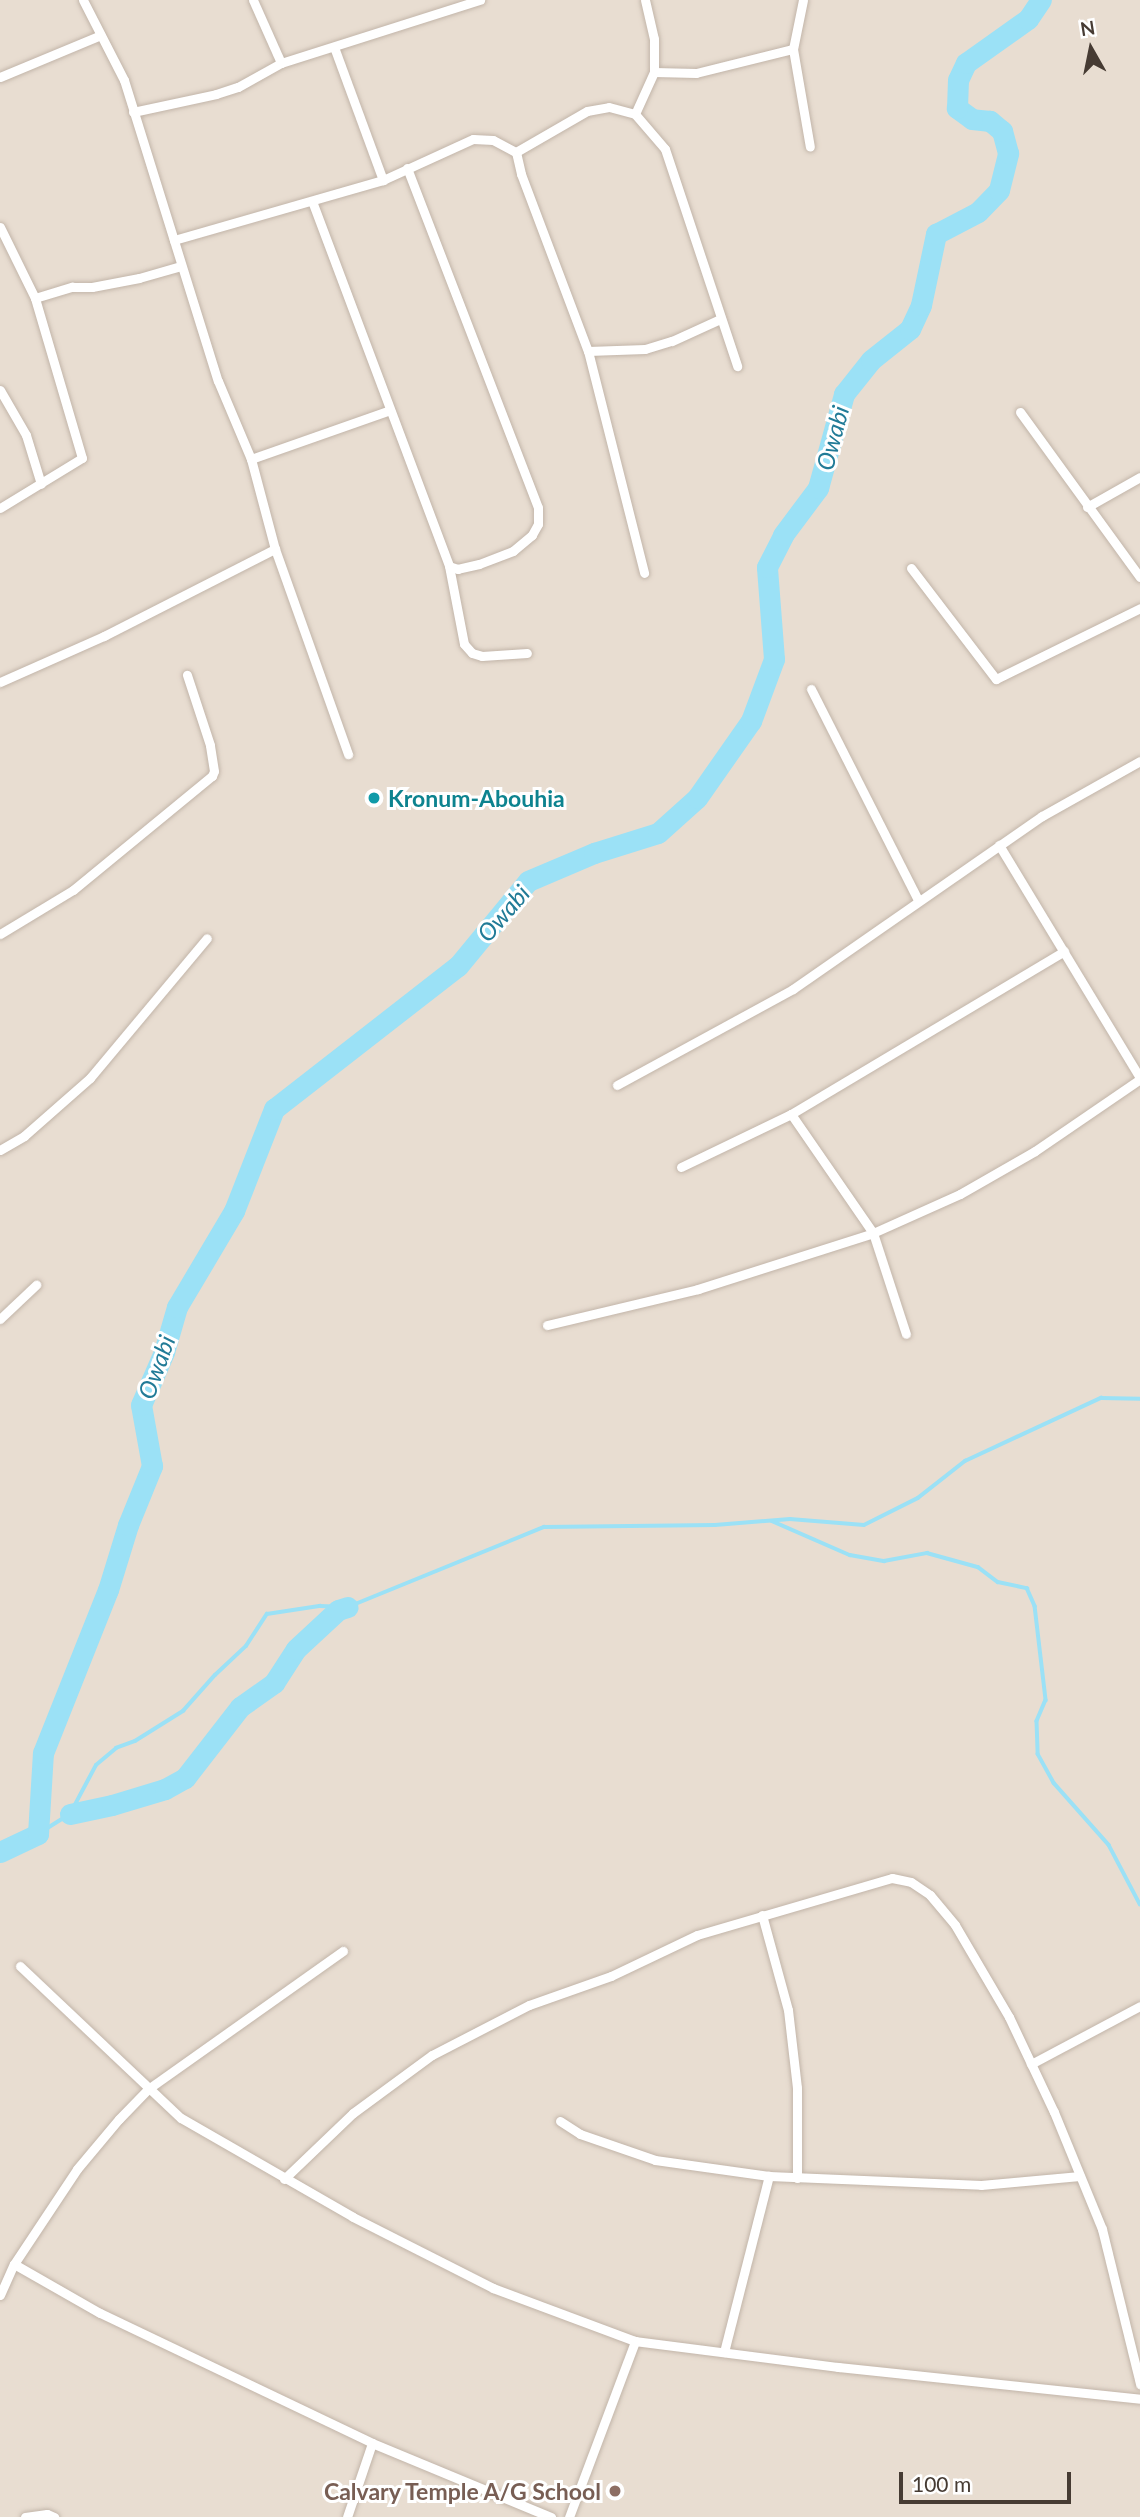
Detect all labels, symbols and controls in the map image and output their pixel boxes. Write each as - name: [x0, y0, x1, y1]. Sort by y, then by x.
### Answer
- north arrow: [1056, 14, 1126, 84]
- text: N: [1079, 15, 1097, 40]
- water label: Owabi: [810, 403, 854, 473]
- place label: Kronum-Abouhia: [388, 784, 565, 812]
- marker: Kronum-Abouhia: [366, 790, 382, 806]
- water label: Owabi: [471, 879, 535, 947]
- water label: Owabi: [131, 1331, 181, 1403]
- scale bar: [902, 2458, 1074, 2502]
- text: 100 m: [912, 2471, 971, 2496]
- place label: Calvary Temple A/G School: [322, 2477, 601, 2505]
- marker: Calvary Temple A/G School: [607, 2483, 623, 2499]

